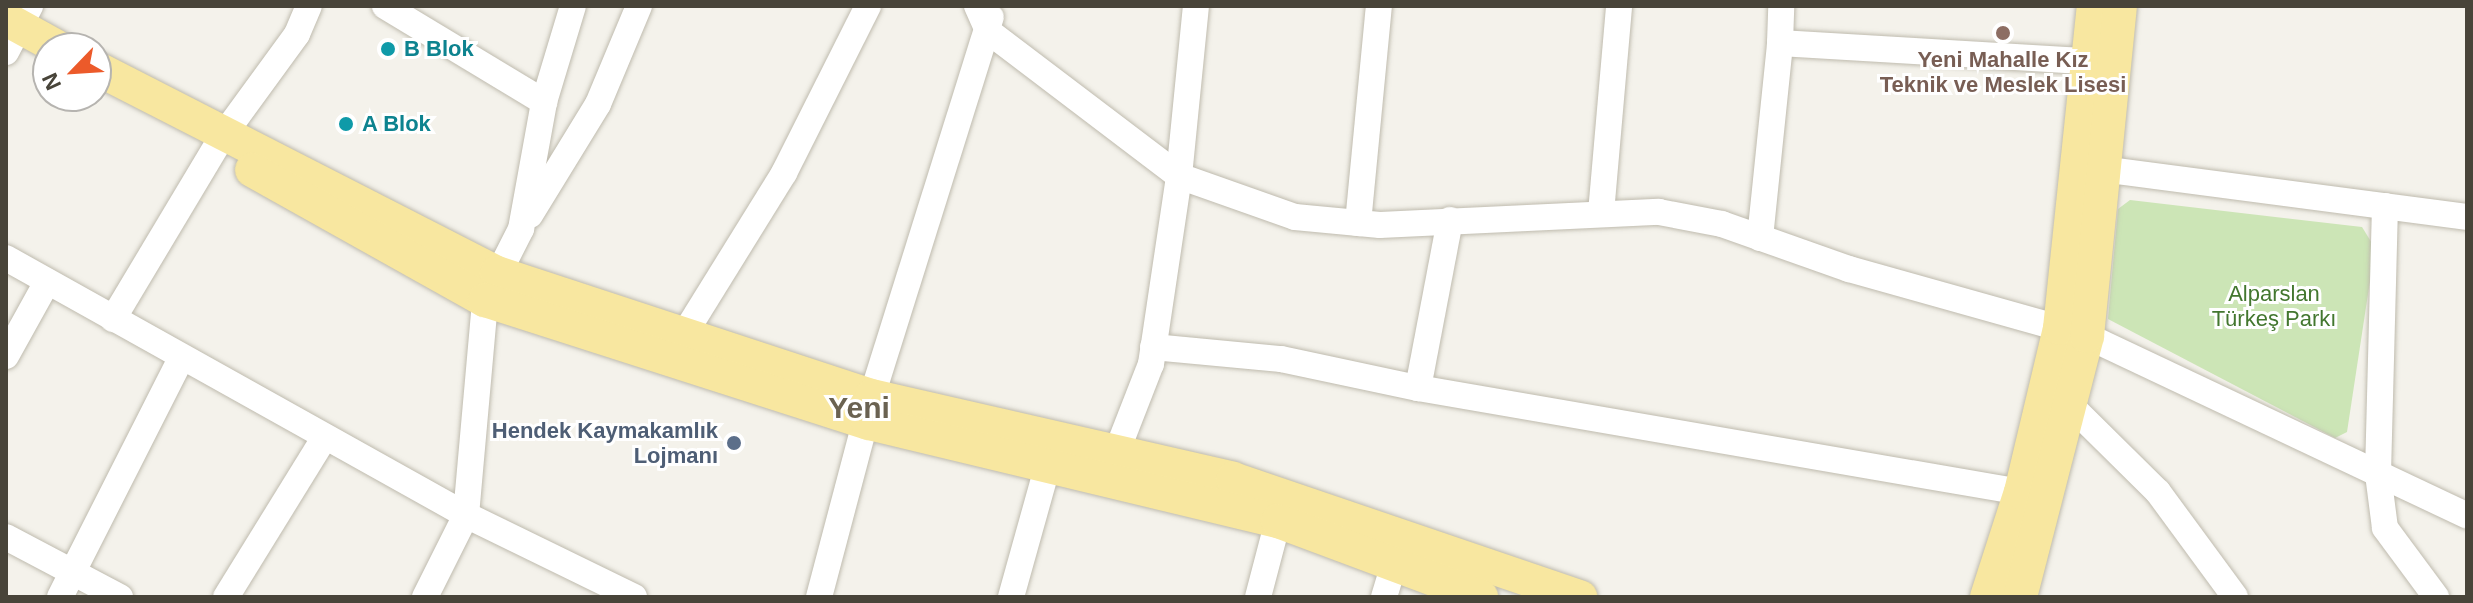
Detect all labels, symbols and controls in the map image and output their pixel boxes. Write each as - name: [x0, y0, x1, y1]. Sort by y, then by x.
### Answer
- marker: Yeni Mahalle Kız Teknik ve Meslek Lisesi: [1994, 24, 2012, 42]
- north arrow: [32, 32, 112, 112]
- place label: B Blok: [404, 36, 474, 62]
- marker: B Blok: [379, 40, 397, 58]
- place label: Yeni Mahalle Kız Teknik ve Meslek Lisesi: [1880, 46, 2126, 98]
- text: N: [37, 69, 66, 94]
- place label: A Blok: [362, 111, 432, 137]
- marker: A Blok: [337, 115, 355, 133]
- park label: Alparslan Türkeş Parkı: [2212, 280, 2336, 332]
- district label: Yeni: [828, 390, 890, 426]
- place label: Hendek Kaymakamlık Lojmanı: [492, 417, 718, 468]
- marker: Hendek Kaymakamlık Lojmanı: [725, 434, 743, 452]

